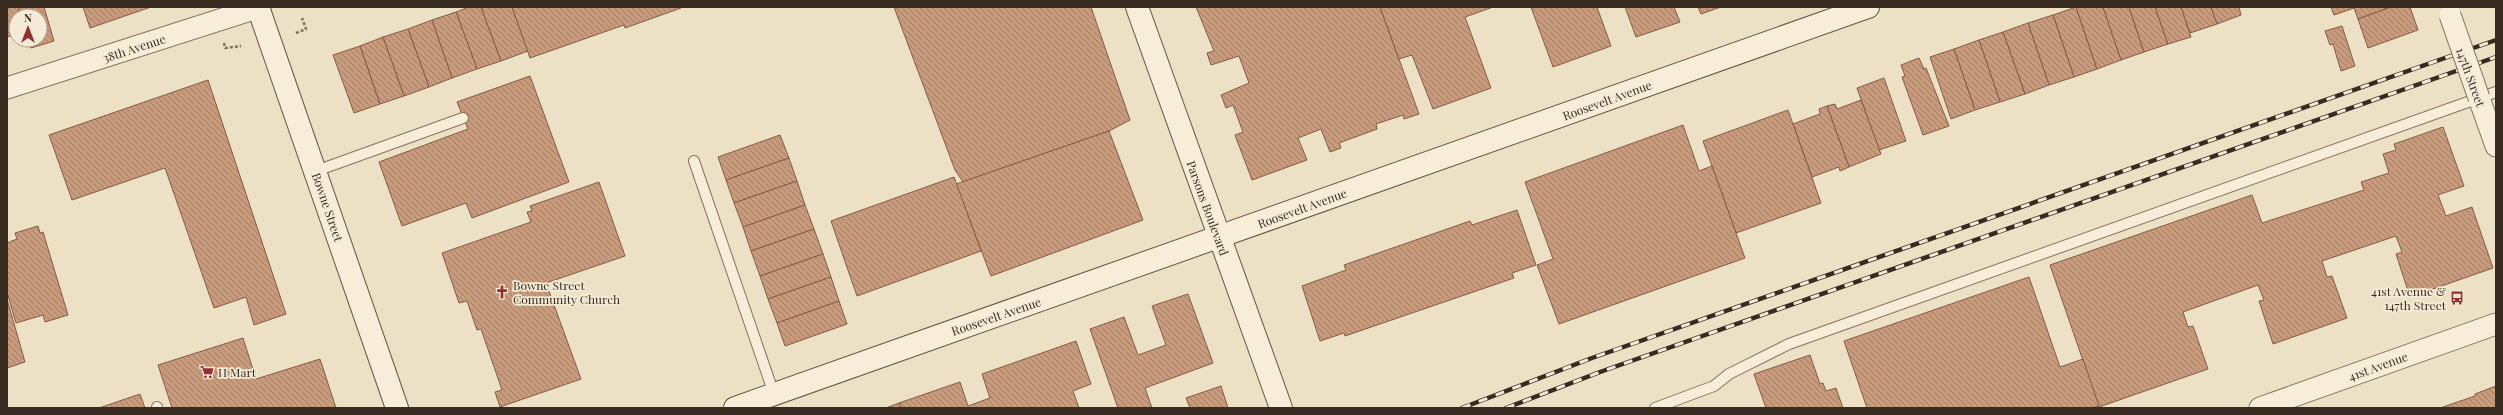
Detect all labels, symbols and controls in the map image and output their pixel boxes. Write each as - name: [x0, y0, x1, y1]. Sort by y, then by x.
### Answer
- north arrow: [8, 8, 48, 48]
- text: N: [24, 10, 32, 25]
- street label: 38th Avenue: [101, 30, 167, 66]
- street label: 147th Street: [2453, 45, 2489, 109]
- street label: Roosevelt Avenue: [1560, 76, 1654, 124]
- street label: Parsons Boulevard: [1183, 158, 1233, 258]
- street label: Bowne Street: [309, 171, 347, 244]
- street label: Roosevelt Avenue: [1255, 184, 1349, 232]
- place label: Bowne Street Community Church: [513, 277, 620, 307]
- place label: 41st Avenue & 147th Street: [2371, 283, 2447, 313]
- church icon: Bowne Street Community Church: [494, 284, 510, 300]
- bus stop icon: 41st Avenue & 147th Street: [2449, 290, 2465, 306]
- street label: Roosevelt Avenue: [949, 293, 1043, 339]
- street label: 41st Avenue: [2346, 348, 2410, 384]
- supermarket icon: H Mart: [199, 364, 215, 380]
- place label: H Mart: [218, 364, 257, 380]

